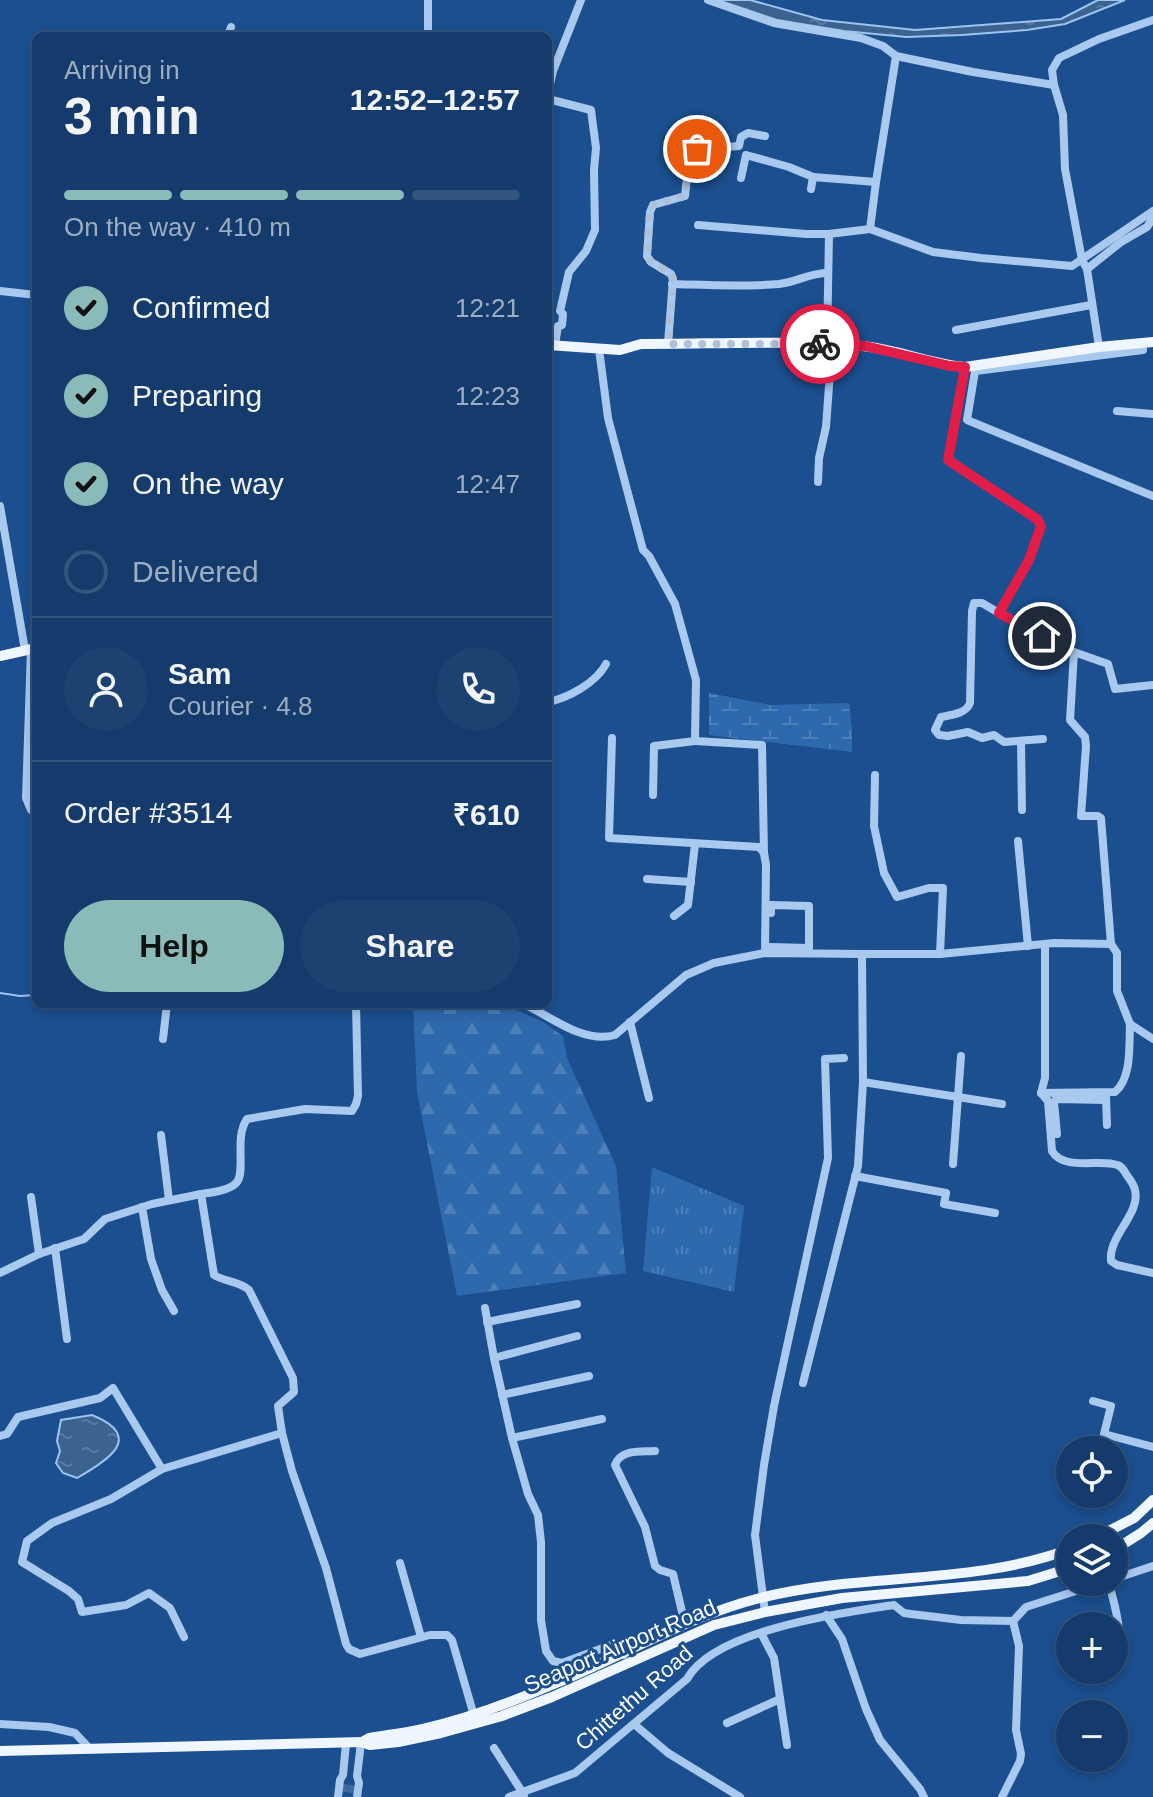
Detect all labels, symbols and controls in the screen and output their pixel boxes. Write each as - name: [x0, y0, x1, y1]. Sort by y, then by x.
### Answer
- text: Arriving in: [64, 55, 180, 85]
- text: 12:52–12:57: [350, 83, 520, 116]
- text: 3 min: [64, 87, 200, 145]
- pin: [663, 115, 731, 183]
- icon: bag: [675, 127, 719, 171]
- text: On the way · 410 m: [64, 212, 291, 242]
- icon: check: [64, 286, 108, 330]
- text: Confirmed: [132, 291, 270, 324]
- text: 12:21: [455, 293, 520, 323]
- courier: [780, 304, 860, 384]
- icon: bike: [798, 322, 842, 366]
- icon: check: [64, 374, 108, 418]
- text: Preparing: [132, 379, 262, 412]
- text: 12:23: [455, 381, 520, 411]
- icon: check: [64, 462, 108, 506]
- text: On the way: [132, 467, 284, 500]
- text: 12:47: [455, 469, 520, 499]
- text: Delivered: [132, 555, 259, 588]
- pin: [1008, 602, 1076, 670]
- icon: home: [1020, 614, 1064, 658]
- button: person: [64, 647, 148, 731]
- button: phone: [436, 647, 520, 731]
- text: Sam: [168, 657, 231, 690]
- text: Courier · 4.8: [168, 691, 313, 721]
- text: Order #3514: [64, 796, 232, 829]
- text: ₹610: [453, 798, 520, 831]
- button: Help: [64, 900, 284, 992]
- button: Share: [300, 900, 520, 992]
- map controls: [1056, 1436, 1128, 1772]
- button: locate: [1056, 1436, 1128, 1508]
- button: layers: [1056, 1524, 1128, 1596]
- street label: Seaport Airport Road: [521, 1594, 719, 1698]
- button: +: [1056, 1612, 1128, 1684]
- street label: Chittethu Road: [570, 1640, 698, 1756]
- button: −: [1056, 1700, 1128, 1772]

